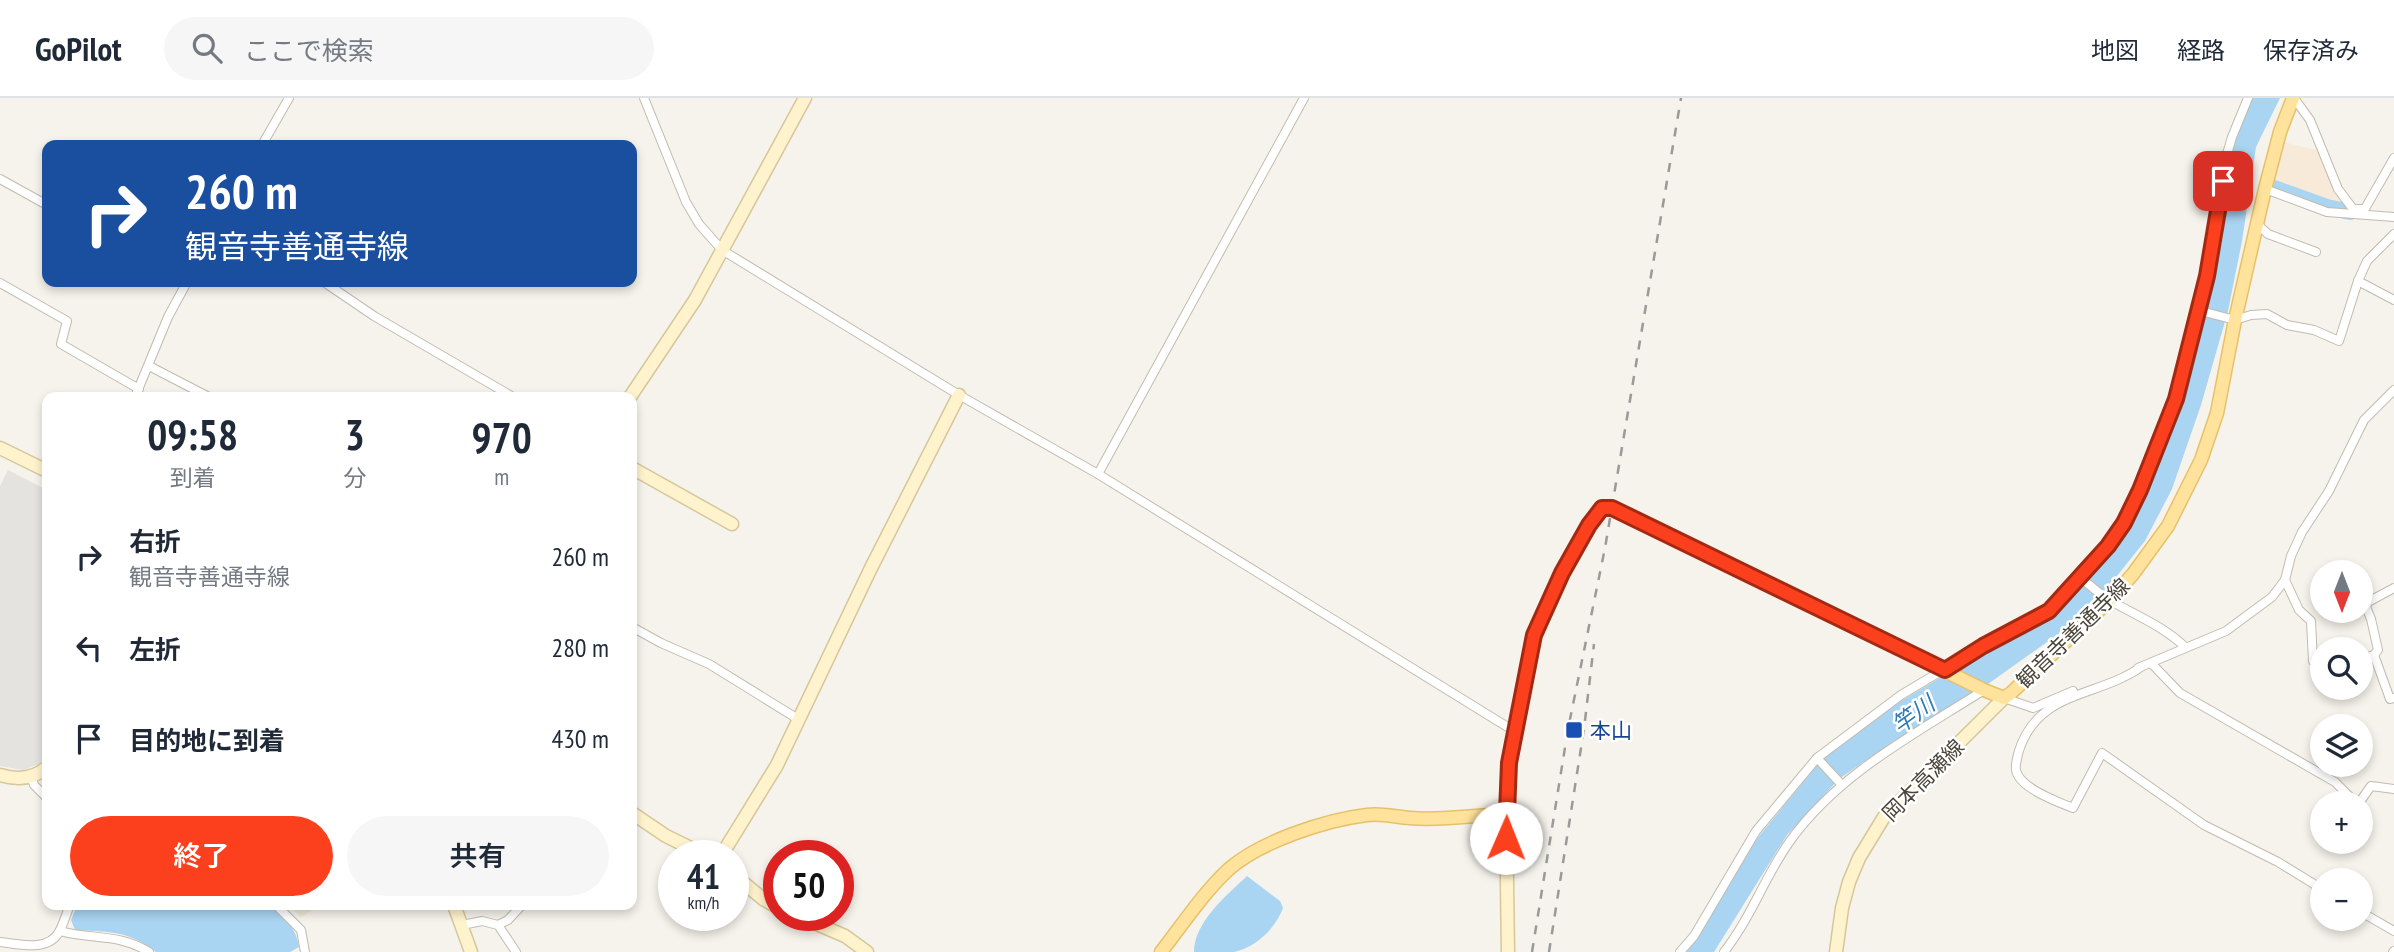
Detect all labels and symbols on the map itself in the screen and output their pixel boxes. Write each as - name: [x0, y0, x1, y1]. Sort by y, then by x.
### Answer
- pin: [2193, 151, 2253, 211]
- north arrow: [2310, 560, 2373, 623]
- street label: 観音寺善通寺線: [2011, 572, 2135, 694]
- water label: 竿川: [1886, 687, 1943, 739]
- place label: 本山: [1590, 717, 1632, 744]
- marker: 本山: [1564, 720, 1584, 740]
- street label: 岡本高瀬線: [1876, 733, 1970, 827]
- position arrow: [1469, 801, 1543, 875]
- speed limit sign: 50: [763, 840, 854, 931]

